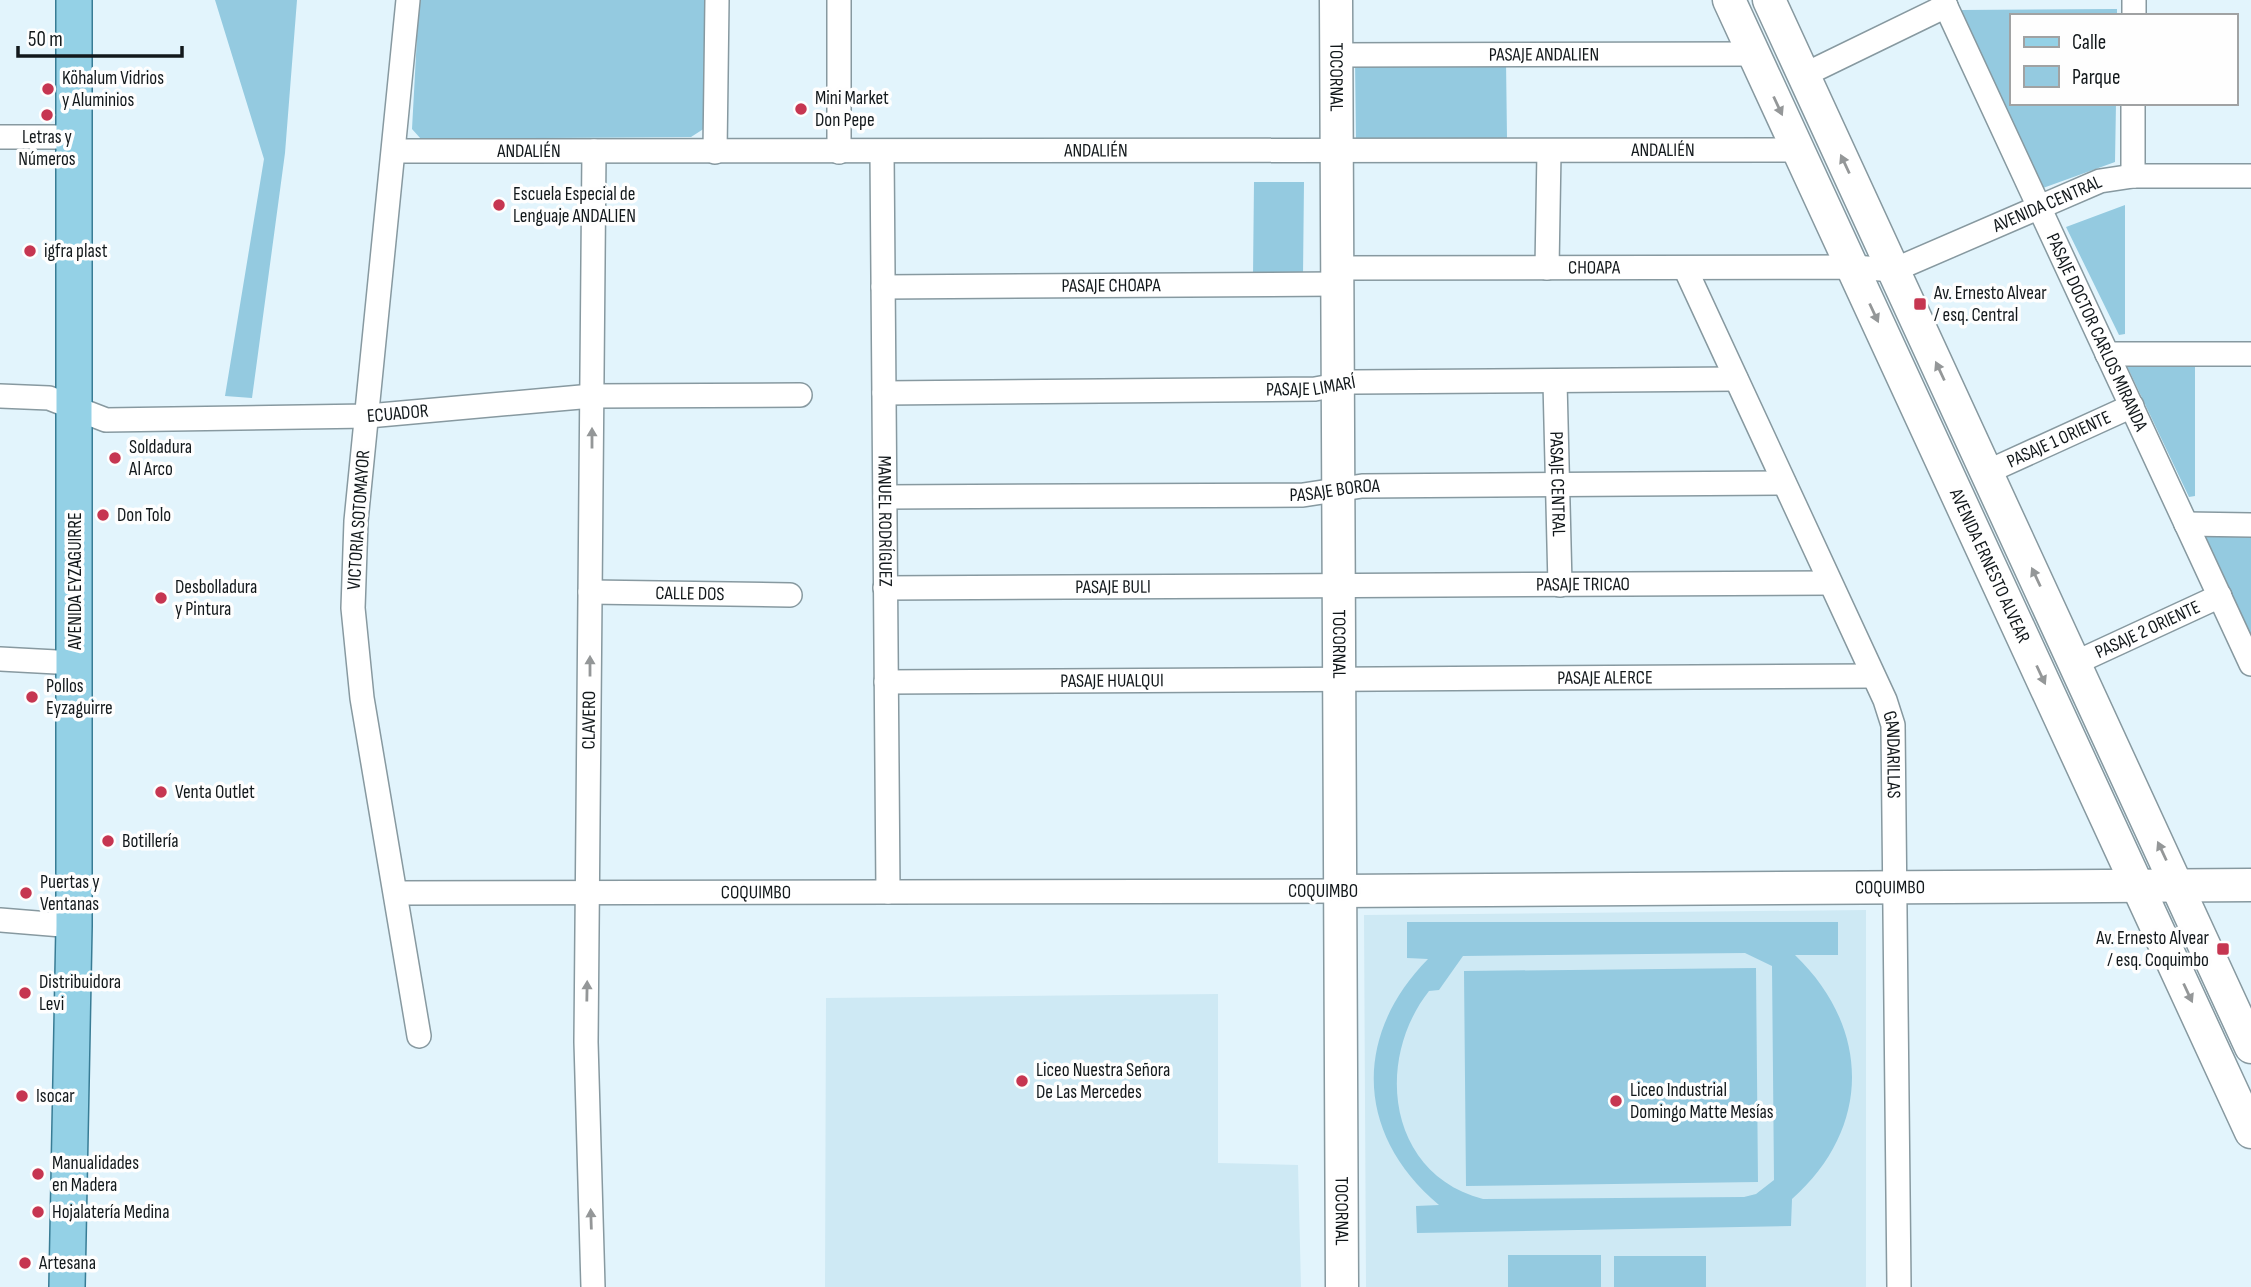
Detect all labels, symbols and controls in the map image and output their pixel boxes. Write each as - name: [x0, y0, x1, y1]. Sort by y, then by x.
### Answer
- scale bar: [18, 14, 182, 58]
- legend: [2010, 14, 2237, 105]
- text: 50 m: [28, 27, 63, 52]
- text: Calle: [2072, 30, 2106, 55]
- street label: TOCORNAL: [1325, 42, 1348, 112]
- street label: PASAJE ANDALIEN: [1489, 43, 1599, 66]
- text: Parque: [2072, 65, 2120, 90]
- place label: Köhalum Vidrios y Aluminios: [62, 67, 164, 112]
- marker: Köhalum Vidrios y Aluminios: [40, 81, 56, 97]
- place label: Mini Market Don Pepe: [815, 87, 889, 132]
- one-way arrow: [1773, 96, 1784, 117]
- marker: Mini Market Don Pepe: [793, 101, 809, 117]
- marker: Letras y Números: [39, 107, 55, 123]
- place label: Letras y Números: [18, 126, 76, 171]
- street label: ANDALIÉN: [496, 139, 561, 162]
- street label: ANDALIÉN: [1063, 139, 1128, 162]
- street label: ANDALIÉN: [1630, 139, 1695, 162]
- one-way arrow: [1839, 154, 1851, 174]
- street label: AVENIDA CENTRAL: [1988, 170, 2105, 238]
- place label: Escuela Especial de Lenguaje ANDALIEN: [513, 183, 636, 228]
- marker: Escuela Especial de Lenguaje ANDALIEN: [491, 197, 507, 213]
- street label: PASAJE DOCTOR CARLOS MIRANDA: [2041, 229, 2153, 435]
- place label: igfra plast: [44, 240, 108, 263]
- marker: igfra plast: [22, 243, 38, 259]
- street label: CHOAPA: [1568, 256, 1621, 279]
- street label: PASAJE CHOAPA: [1061, 274, 1161, 297]
- place label: Av. Ernesto Alvear / esq. Central: [1933, 282, 2047, 327]
- marker: Av. Ernesto Alvear / esq. Central: [1912, 296, 1928, 312]
- one-way arrow: [1868, 303, 1880, 323]
- one-way arrow: [1934, 361, 1946, 381]
- street label: PASAJE LIMARÍ: [1266, 370, 1357, 401]
- street label: ECUADOR: [366, 399, 430, 428]
- street label: PASAJE 1 ORIENTE: [2003, 406, 2115, 473]
- one-way arrow: [586, 427, 597, 449]
- street label: PASAJE CENTRAL: [1545, 431, 1570, 537]
- place label: Soldadura Al Arco: [128, 436, 192, 481]
- street label: VICTORIA SOTOMAYOR: [343, 449, 375, 591]
- marker: Soldadura Al Arco: [107, 450, 123, 466]
- street label: MANUEL RODRÍGUEZ: [873, 455, 897, 587]
- street label: PASAJE BOROA: [1289, 474, 1381, 507]
- street label: AVENIDA ERNESTO ALVEAR: [1944, 484, 2035, 647]
- place label: Don Tolo: [117, 504, 171, 527]
- marker: Don Tolo: [95, 507, 111, 523]
- street label: AVENIDA EYZAGUIRRE: [64, 512, 87, 651]
- one-way arrow: [2030, 567, 2041, 588]
- street label: PASAJE TRICAO: [1536, 573, 1630, 596]
- street label: PASAJE BULI: [1075, 575, 1151, 598]
- place label: Desbolladura y Pintura: [175, 576, 257, 621]
- street label: CALLE DOS: [655, 581, 725, 606]
- marker: Desbolladura y Pintura: [153, 590, 169, 606]
- street label: PASAJE 2 ORIENTE: [2092, 595, 2204, 664]
- street label: TOCORNAL: [1327, 609, 1351, 679]
- one-way arrow: [584, 655, 596, 677]
- one-way arrow: [2035, 665, 2047, 685]
- street label: PASAJE ALERCE: [1557, 666, 1653, 689]
- street label: PASAJE HUALQUI: [1060, 669, 1164, 692]
- place label: Pollos Eyzaguirre: [46, 675, 113, 720]
- marker: Pollos Eyzaguirre: [24, 689, 40, 705]
- street label: CLAVERO: [577, 691, 601, 749]
- street label: GANDARILLAS: [1878, 708, 1905, 799]
- place label: Venta Outlet: [175, 781, 255, 804]
- marker: Venta Outlet: [153, 784, 169, 800]
- place label: Botillería: [122, 830, 179, 853]
- marker: Botillería: [100, 833, 116, 849]
- one-way arrow: [2156, 841, 2168, 861]
- place label: Puertas y Ventanas: [40, 871, 100, 916]
- street label: COQUIMBO: [1855, 876, 1925, 899]
- street label: COQUIMBO: [1288, 880, 1358, 903]
- street label: COQUIMBO: [721, 881, 791, 904]
- marker: Puertas y Ventanas: [18, 885, 34, 901]
- place label: Av. Ernesto Alvear / esq. Coquimbo: [2095, 927, 2210, 972]
- marker: Av. Ernesto Alvear / esq. Coquimbo: [2215, 941, 2231, 957]
- place label: Distribuidora Levi: [39, 971, 121, 1016]
- one-way arrow: [581, 980, 593, 1002]
- one-way arrow: [2182, 983, 2194, 1003]
- marker: Distribuidora Levi: [17, 985, 33, 1001]
- place label: Liceo Nuestra Señora De Las Mercedes: [1036, 1059, 1170, 1104]
- marker: Liceo Nuestra Señora De Las Mercedes: [1014, 1073, 1030, 1089]
- place label: Liceo Industrial Domingo Matte Mesías: [1630, 1079, 1774, 1124]
- place label: Isocar: [36, 1085, 75, 1108]
- marker: Isocar: [14, 1088, 30, 1104]
- marker: Liceo Industrial Domingo Matte Mesías: [1608, 1093, 1624, 1109]
- place label: Manualidades en Madera: [52, 1152, 139, 1197]
- marker: Manualidades en Madera: [30, 1166, 46, 1182]
- street label: TOCORNAL: [1330, 1176, 1353, 1246]
- place label: Hojalatería Medina: [52, 1201, 170, 1224]
- marker: Hojalatería Medina: [30, 1204, 46, 1220]
- one-way arrow: [585, 1208, 596, 1230]
- place label: Artesana: [38, 1252, 96, 1275]
- marker: Artesana: [17, 1255, 33, 1271]

